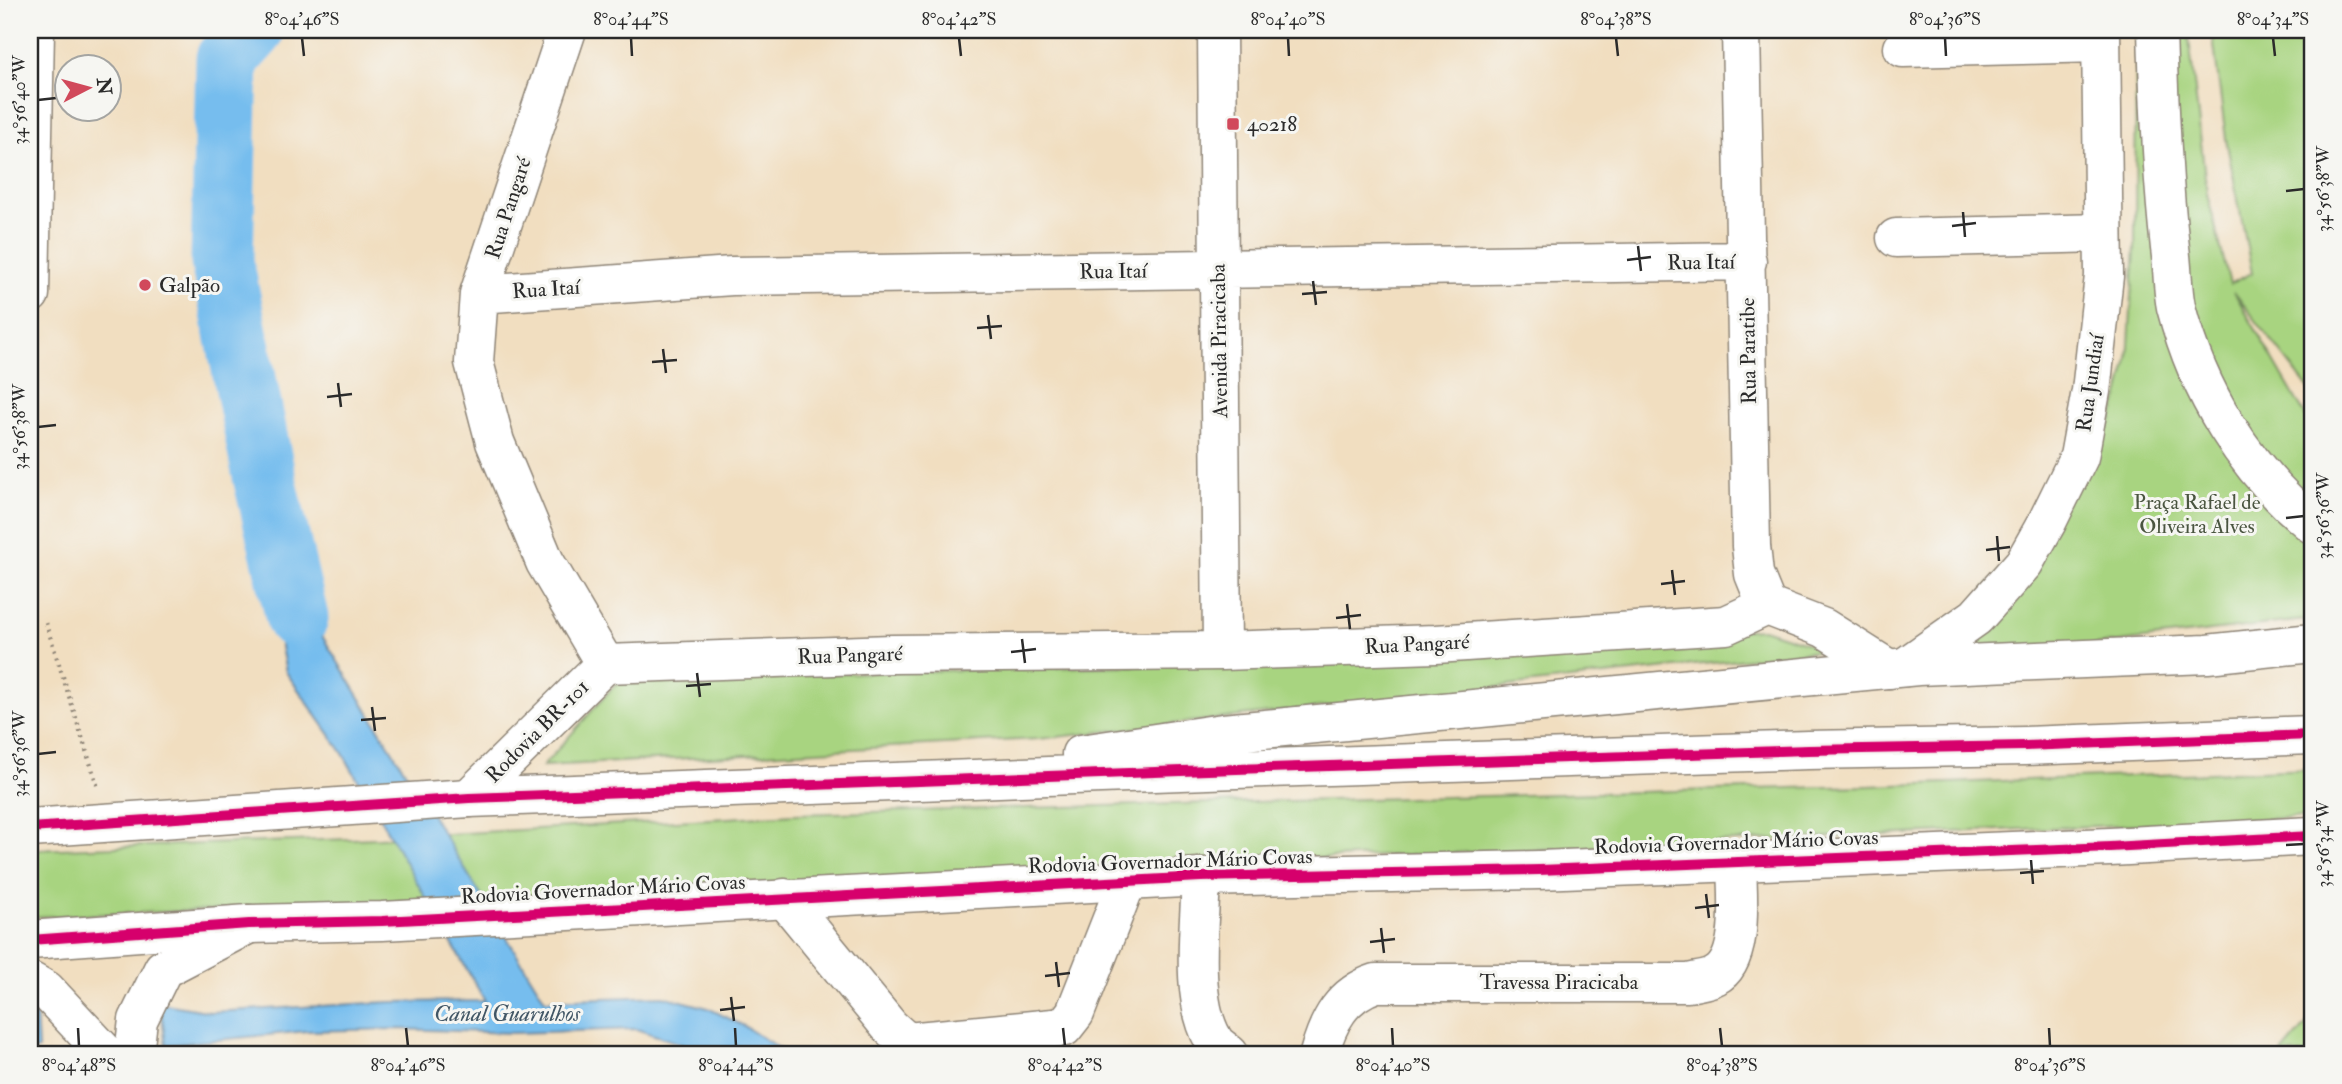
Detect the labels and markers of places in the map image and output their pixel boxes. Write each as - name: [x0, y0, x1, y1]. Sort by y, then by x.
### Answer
- place label: 40218: [1247, 111, 1297, 138]
- marker: 40218: [1225, 116, 1241, 132]
- place label: Galpão: [159, 272, 220, 299]
- marker: Galpão: [137, 277, 153, 293]

